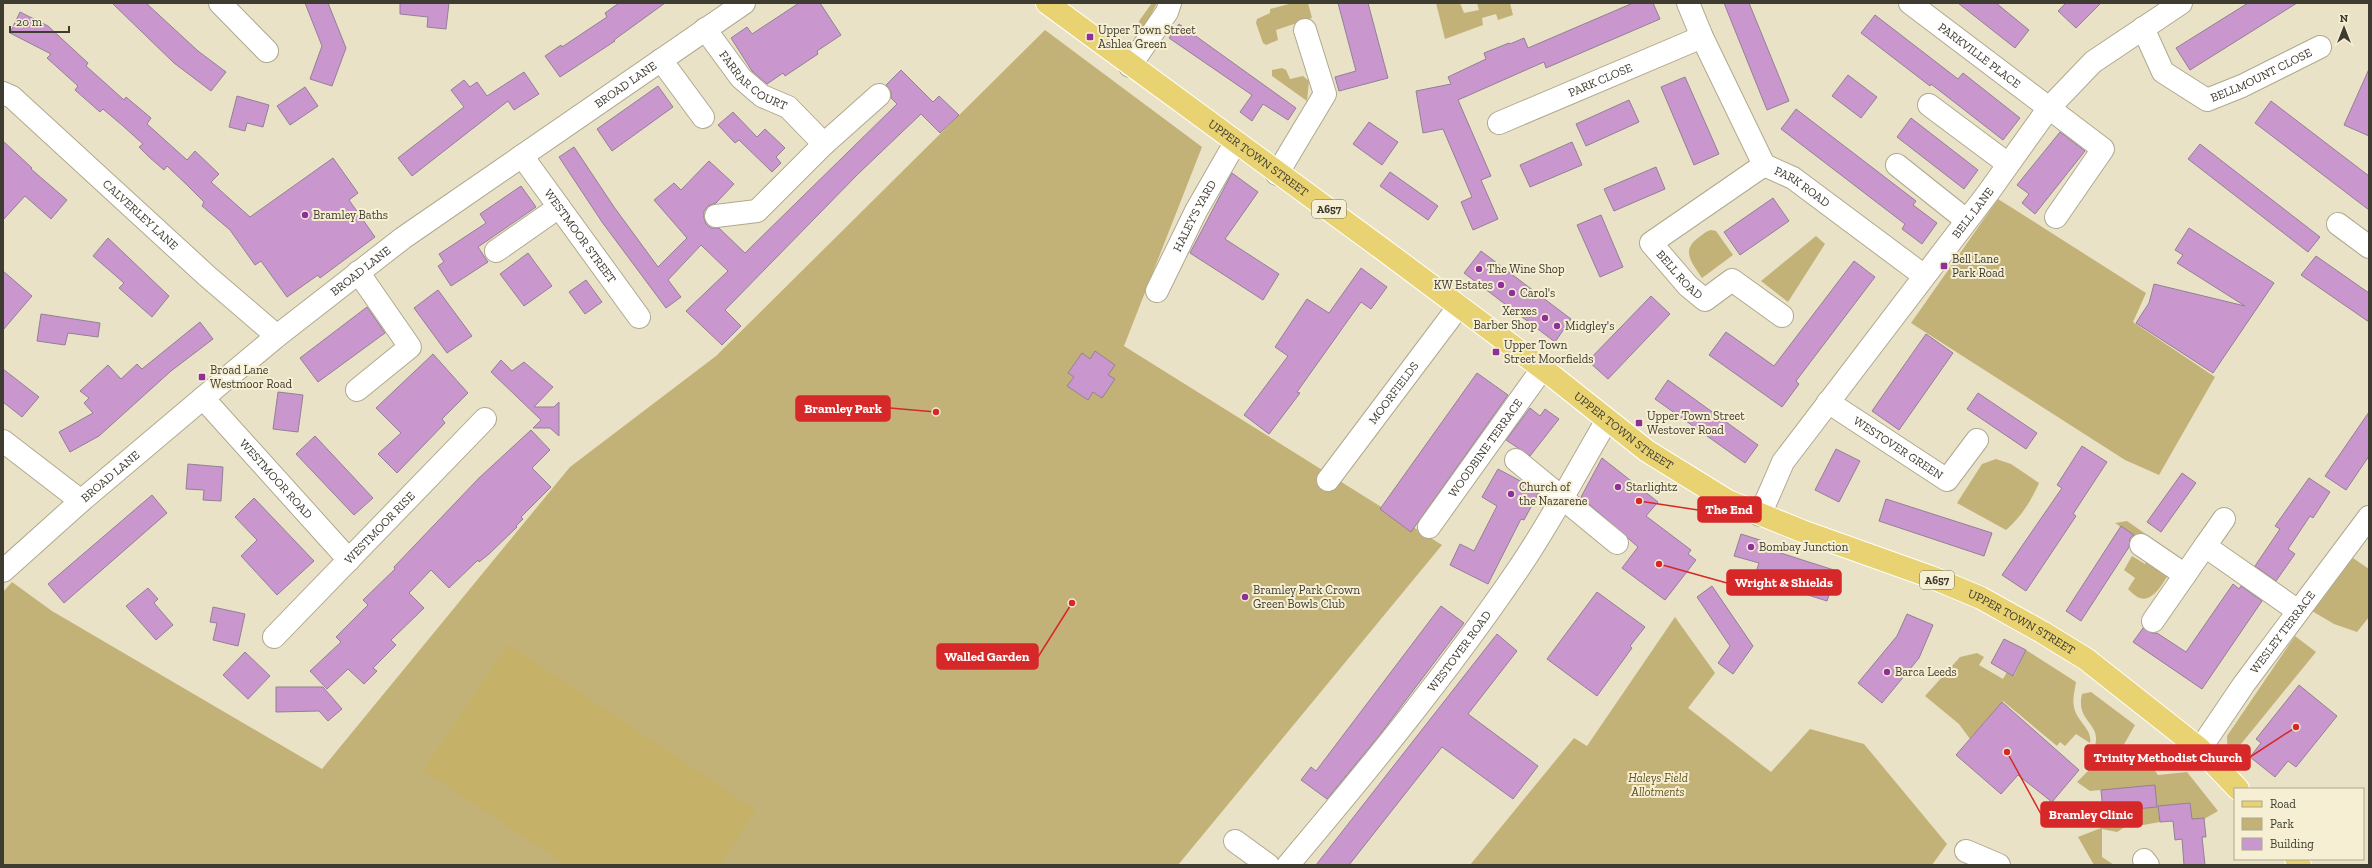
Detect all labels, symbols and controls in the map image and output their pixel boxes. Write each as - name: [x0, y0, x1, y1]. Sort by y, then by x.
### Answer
- scale bar: [10, 8, 69, 34]
- north arrow: [2324, 8, 2364, 48]
- text: N: [2340, 12, 2349, 25]
- text: 20 m: [16, 15, 43, 29]
- street label: PARKVILLE PLACE: [1936, 20, 2023, 91]
- place label: Upper Town Street Ashlea Green: [1098, 23, 1196, 51]
- marker: Upper Town Street Ashlea Green: [1085, 32, 1095, 42]
- street label: BELLMOUNT CLOSE: [2208, 45, 2314, 105]
- street label: FARRAR COURT: [716, 48, 790, 113]
- street label: BROAD LANE: [592, 58, 659, 111]
- street label: PARK CLOSE: [1566, 60, 1634, 100]
- street label: UPPER TOWN STREET: [1205, 117, 1312, 200]
- street label: PARK ROAD: [1772, 164, 1833, 210]
- street label: CALVERLEY LANE: [100, 177, 181, 253]
- street label: HALEY'S YARD: [1170, 178, 1219, 254]
- street label: BELL LANE: [1949, 185, 1997, 241]
- street label: WESTMOOR STREET: [541, 186, 619, 286]
- road number: A657: [1312, 200, 1346, 218]
- place label: Bramley Baths: [313, 208, 388, 222]
- marker: Bramley Baths: [300, 210, 310, 220]
- street label: BROAD LANE: [328, 243, 393, 299]
- street label: BELL ROAD: [1653, 247, 1705, 302]
- place label: Bell Lane Park Road: [1952, 252, 2005, 280]
- marker: Bell Lane Park Road: [1939, 261, 1949, 271]
- place label: The Wine Shop: [1487, 262, 1565, 276]
- marker: The Wine Shop: [1474, 264, 1484, 274]
- place label: KW Estates: [1434, 278, 1493, 292]
- marker: KW Estates: [1496, 280, 1506, 290]
- place label: Carol's: [1520, 286, 1555, 300]
- marker: Carol's: [1507, 288, 1517, 298]
- place label: Xerxes Barber Shop: [1473, 304, 1537, 332]
- marker: Xerxes Barber Shop: [1540, 313, 1550, 323]
- place label: Midgley's: [1565, 319, 1614, 333]
- marker: Midgley's: [1552, 321, 1562, 331]
- place label: Upper Town Street Moorfields: [1504, 338, 1594, 366]
- marker: Upper Town Street Moorfields: [1491, 347, 1501, 357]
- street label: MOORFIELDS: [1366, 359, 1421, 427]
- place label: Broad Lane Westmoor Road: [210, 363, 292, 391]
- marker: Broad Lane Westmoor Road: [197, 372, 207, 382]
- street label: UPPER TOWN STREET: [1571, 389, 1676, 473]
- callout: Bramley Park: [796, 396, 890, 421]
- street label: WOODBINE TERRACE: [1445, 396, 1525, 500]
- text: Bramley Park: [804, 401, 882, 416]
- place label: Upper Town Street Westover Road: [1647, 409, 1745, 437]
- street label: WESTOVER GREEN: [1851, 414, 1946, 483]
- marker: Upper Town Street Westover Road: [1634, 418, 1644, 428]
- street label: WESTMOOR ROAD: [237, 436, 315, 522]
- street label: BROAD LANE: [78, 448, 142, 505]
- place label: Church of the Nazarene: [1519, 480, 1588, 508]
- place label: Starlightz: [1626, 480, 1678, 494]
- marker: Starlightz: [1613, 482, 1623, 492]
- street label: WESTMOOR RISE: [342, 489, 418, 567]
- marker: Church of the Nazarene: [1506, 489, 1516, 499]
- callout: The End: [1698, 497, 1761, 522]
- text: The End: [1705, 502, 1753, 517]
- place label: Bombay Junction: [1759, 540, 1848, 554]
- marker: Bombay Junction: [1746, 542, 1756, 552]
- callout: Wright & Shields: [1727, 570, 1841, 595]
- road number: A657: [1920, 571, 1954, 589]
- text: Wright & Shields: [1735, 575, 1833, 590]
- place label: Bramley Park Crown Green Bowls Club: [1253, 583, 1360, 611]
- street label: UPPER TOWN STREET: [1966, 586, 2078, 658]
- street label: WESLEY TERRACE: [2247, 588, 2318, 676]
- marker: Bramley Park Crown Green Bowls Club: [1240, 592, 1250, 602]
- street label: WESTOVER ROAD: [1425, 608, 1494, 695]
- callout: Walled Garden: [937, 644, 1038, 669]
- text: Walled Garden: [945, 649, 1030, 664]
- place label: Barca Leeds: [1895, 665, 1957, 679]
- marker: Barca Leeds: [1882, 667, 1892, 677]
- callout: Trinity Methodist Church: [2085, 745, 2250, 770]
- text: Trinity Methodist Church: [2094, 750, 2243, 765]
- park label: Haleys Field Allotments: [1628, 771, 1688, 799]
- legend: [2234, 788, 2364, 860]
- text: Road: [2270, 797, 2296, 811]
- callout: Bramley Clinic: [2041, 802, 2142, 827]
- text: Bramley Clinic: [2049, 807, 2133, 822]
- text: Park: [2270, 817, 2295, 831]
- text: Building: [2270, 837, 2314, 851]

